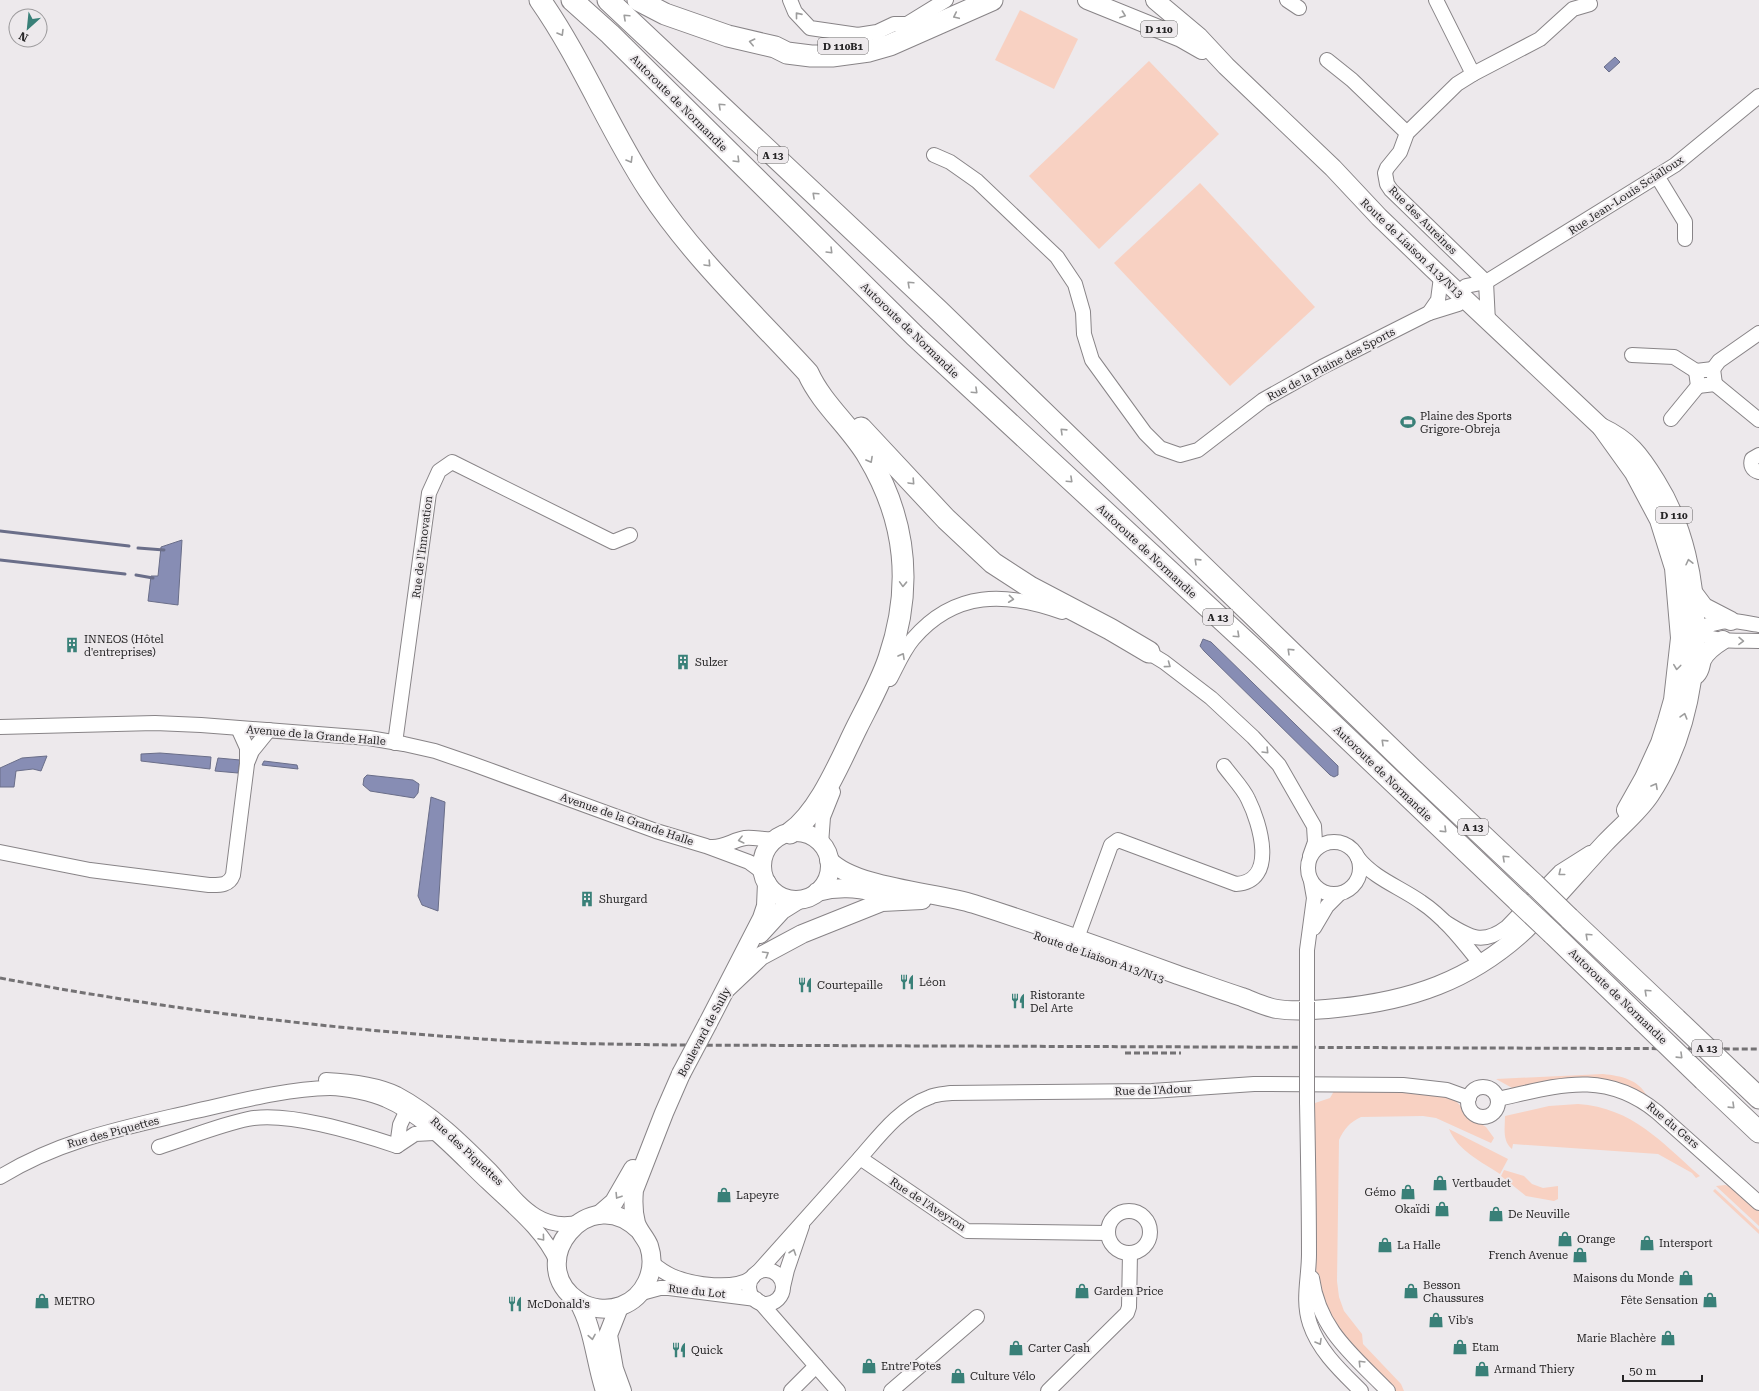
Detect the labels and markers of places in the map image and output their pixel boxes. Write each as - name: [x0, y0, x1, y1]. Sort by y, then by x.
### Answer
- place label: Plaine des Sports Grigore-Obreja: [1420, 410, 1512, 436]
- sports icon: Plaine des Sports Grigore-Obreja: [1399, 413, 1417, 431]
- place label: INNEOS (Hôtel d'entreprises): [84, 633, 164, 659]
- building icon: INNEOS (Hôtel d'entreprises): [63, 636, 81, 654]
- building icon: Sulzer: [674, 653, 692, 671]
- place label: Sulzer: [695, 656, 728, 669]
- building icon: Shurgard: [578, 890, 596, 908]
- place label: Shurgard: [599, 893, 648, 906]
- restaurant icon: Léon: [898, 973, 916, 991]
- restaurant icon: Courtepaille: [796, 976, 814, 994]
- place label: Léon: [919, 976, 946, 989]
- place label: Courtepaille: [817, 979, 883, 992]
- place label: Ristorante Del Arte: [1030, 989, 1085, 1015]
- restaurant icon: Ristorante Del Arte: [1009, 992, 1027, 1010]
- shop icon: Vertbaudet: [1431, 1174, 1449, 1192]
- place label: Vertbaudet: [1452, 1177, 1511, 1190]
- shop icon: Gémo: [1399, 1183, 1417, 1201]
- shop icon: Lapeyre: [715, 1186, 733, 1204]
- place label: Gémo: [1364, 1186, 1396, 1199]
- place label: Lapeyre: [736, 1189, 779, 1202]
- shop icon: Okaïdi: [1433, 1200, 1451, 1218]
- place label: Okaïdi: [1395, 1203, 1430, 1216]
- shop icon: De Neuville: [1487, 1205, 1505, 1223]
- place label: De Neuville: [1508, 1208, 1570, 1221]
- shop icon: Orange: [1556, 1230, 1574, 1248]
- place label: Orange: [1577, 1233, 1615, 1246]
- shop icon: Intersport: [1638, 1234, 1656, 1252]
- shop icon: La Halle: [1376, 1236, 1394, 1254]
- place label: Intersport: [1659, 1237, 1713, 1250]
- place label: La Halle: [1397, 1239, 1441, 1252]
- shop icon: French Avenue: [1571, 1246, 1589, 1264]
- place label: French Avenue: [1488, 1249, 1568, 1262]
- shop icon: Maisons du Monde: [1677, 1269, 1695, 1287]
- place label: Maisons du Monde: [1573, 1272, 1674, 1285]
- place label: Besson Chaussures: [1423, 1279, 1484, 1305]
- shop icon: Garden Price: [1073, 1282, 1091, 1300]
- shop icon: Besson Chaussures: [1402, 1282, 1420, 1300]
- place label: Garden Price: [1094, 1285, 1163, 1298]
- shop icon: Fête Sensation: [1701, 1291, 1719, 1309]
- shop icon: METRO: [33, 1292, 51, 1310]
- place label: Fête Sensation: [1620, 1294, 1698, 1307]
- place label: METRO: [54, 1295, 95, 1308]
- restaurant icon: McDonald's: [506, 1295, 524, 1313]
- place label: McDonald's: [527, 1298, 590, 1311]
- shop icon: Vib's: [1427, 1311, 1445, 1329]
- place label: Vib's: [1448, 1314, 1473, 1327]
- shop icon: Marie Blachère: [1659, 1329, 1677, 1347]
- place label: Marie Blachère: [1576, 1332, 1656, 1345]
- shop icon: Etam: [1451, 1338, 1469, 1356]
- shop icon: Carter Cash: [1007, 1339, 1025, 1357]
- restaurant icon: Quick: [670, 1341, 688, 1359]
- place label: Etam: [1472, 1341, 1499, 1354]
- place label: Carter Cash: [1028, 1342, 1090, 1355]
- place label: Quick: [691, 1344, 723, 1357]
- shop icon: Entre'Potes: [860, 1357, 878, 1375]
- place label: Entre'Potes: [881, 1360, 941, 1373]
- shop icon: Armand Thiery: [1473, 1360, 1491, 1378]
- place label: Armand Thiery: [1494, 1363, 1575, 1376]
- shop icon: Culture Vélo: [949, 1367, 967, 1385]
- place label: Culture Vélo: [970, 1370, 1036, 1383]

